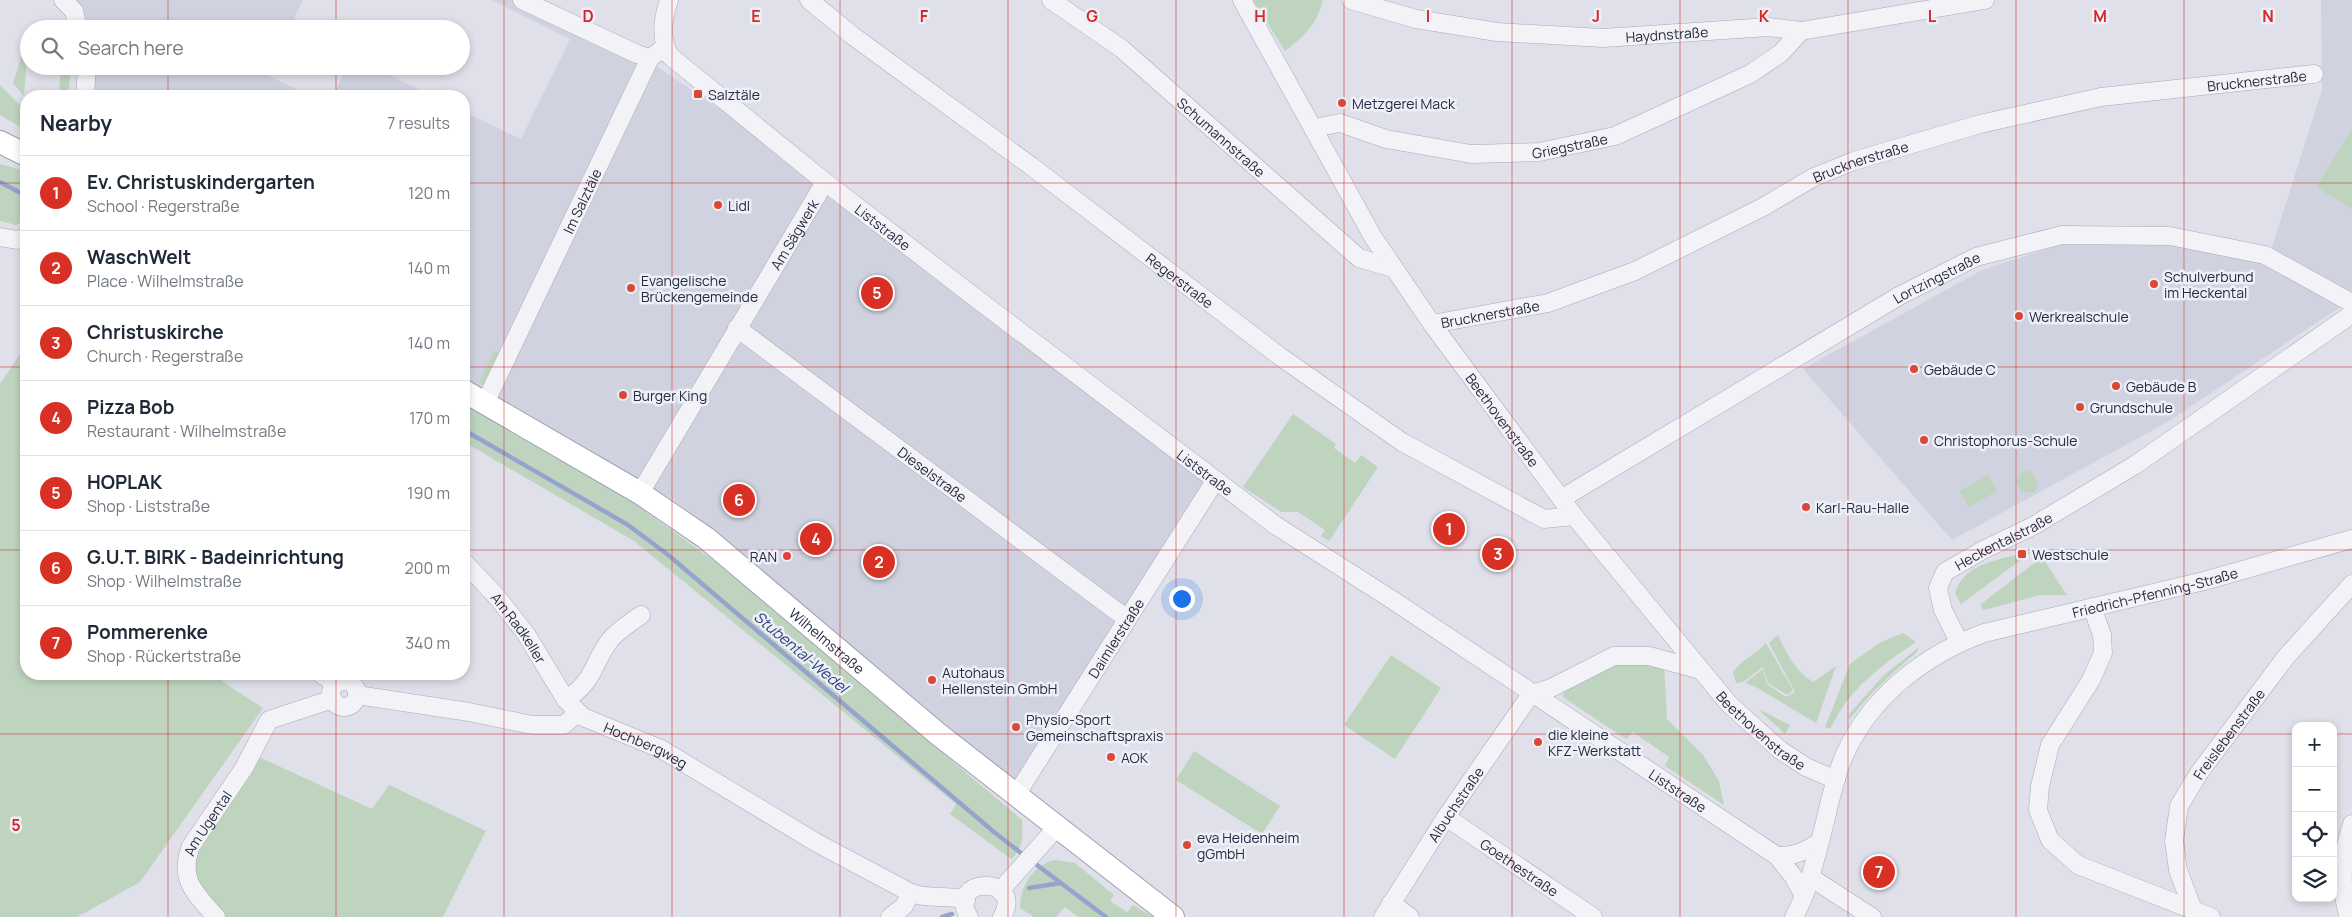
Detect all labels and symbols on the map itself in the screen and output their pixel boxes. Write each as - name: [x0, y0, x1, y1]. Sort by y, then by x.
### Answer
- text: D: [582, 5, 594, 27]
- text: E: [751, 5, 761, 27]
- text: F: [920, 5, 929, 27]
- text: G: [1086, 5, 1098, 27]
- text: H: [1254, 5, 1266, 27]
- text: I: [1426, 5, 1430, 27]
- text: J: [1592, 5, 1600, 27]
- text: K: [1759, 5, 1770, 27]
- text: L: [1928, 5, 1937, 27]
- text: M: [2093, 5, 2107, 27]
- text: N: [2262, 5, 2274, 27]
- street label: Haydnstraße: [1625, 22, 1709, 46]
- street label: Brucknerstraße: [2206, 65, 2308, 95]
- place label: Salztäle: [708, 85, 760, 104]
- marker: Salztäle: [692, 88, 704, 100]
- street label: Schumannstraße: [1173, 93, 1270, 181]
- place label: Metzgerei Mack: [1352, 94, 1456, 113]
- marker: Metzgerei Mack: [1336, 97, 1348, 109]
- street label: Griegstraße: [1532, 128, 1609, 162]
- street label: Brucknerstraße: [1810, 136, 1910, 186]
- street label: Im Salztäle: [558, 165, 605, 237]
- street label: Am Sägwerk: [766, 195, 823, 273]
- place label: Lidl: [728, 196, 750, 215]
- marker: Lidl: [712, 199, 724, 211]
- street label: Liststraße: [851, 199, 915, 254]
- street label: Lortzingstraße: [1889, 247, 1983, 307]
- street label: Regerstraße: [1142, 248, 1218, 312]
- place label: Schulverbund im Heckental: [2164, 267, 2254, 302]
- place label: Evangelische Brückengemeinde: [641, 271, 758, 306]
- pin: 5: [861, 274, 893, 312]
- marker: Schulverbund im Heckental: [2148, 278, 2160, 290]
- marker: Evangelische Brückengemeinde: [625, 282, 637, 294]
- street label: Brucknerstraße: [1439, 295, 1541, 332]
- place label: Werkrealschule: [2029, 307, 2129, 326]
- marker: Werkrealschule: [2013, 310, 2025, 322]
- place label: Gebäude C: [1924, 360, 1996, 379]
- marker: Gebäude C: [1908, 363, 1920, 375]
- street label: Beethovenstraße: [1462, 369, 1544, 470]
- place label: Gebäude B: [2126, 377, 2197, 396]
- marker: Gebäude B: [2110, 380, 2122, 392]
- place label: Burger King: [633, 386, 707, 405]
- marker: Burger King: [617, 389, 629, 401]
- place label: Grundschule: [2090, 398, 2173, 417]
- marker: Grundschule: [2074, 401, 2086, 413]
- place label: Christophorus-Schule: [1934, 431, 2078, 450]
- marker: Christophorus-Schule: [1918, 434, 1930, 446]
- street label: Dieselstraße: [894, 442, 971, 506]
- street label: Liststraße: [1173, 445, 1237, 499]
- pin: 6: [723, 481, 755, 519]
- place label: Karl-Rau-Halle: [1816, 498, 1909, 517]
- marker: Karl-Rau-Halle: [1800, 501, 1812, 513]
- street label: Heckentalstraße: [1951, 507, 2056, 574]
- pin: 1: [1433, 510, 1465, 548]
- pin: 4: [800, 520, 832, 558]
- pin: 3: [1482, 535, 1514, 573]
- pin: 2: [863, 543, 895, 581]
- place label: Westschule: [2032, 545, 2109, 564]
- place label: RAN: [750, 547, 777, 566]
- marker: Westschule: [2016, 548, 2028, 560]
- marker: RAN: [781, 550, 793, 562]
- street label: Friedrich-Pfenning-Straße: [2070, 562, 2240, 621]
- your location: [1169, 586, 1195, 612]
- street label: Am Radkeller: [487, 588, 551, 667]
- street label: Daimlerstraße: [1083, 595, 1148, 681]
- street label: Wilhelmstraße: [786, 603, 869, 678]
- water label: Stubental-Wedel: [749, 606, 854, 699]
- place label: Autohaus Hellenstein GmbH: [942, 663, 1057, 698]
- marker: Autohaus Hellenstein GmbH: [926, 674, 938, 686]
- street label: Freislebenstraße: [2188, 684, 2269, 783]
- street label: Beethovenstraße: [1712, 687, 1810, 774]
- place label: Physio-Sport Gemeinschaftspraxis: [1026, 710, 1163, 745]
- street label: Hochbergweg: [601, 717, 691, 772]
- marker: Physio-Sport Gemeinschaftspraxis: [1010, 721, 1022, 733]
- place label: die kleine KFZ-Werkstatt: [1548, 725, 1641, 760]
- marker: die kleine KFZ-Werkstatt: [1532, 736, 1544, 748]
- place label: AOK: [1121, 748, 1149, 767]
- marker: AOK: [1105, 751, 1117, 763]
- street label: Albuchstraße: [1423, 763, 1488, 845]
- street label: Liststraße: [1646, 764, 1711, 816]
- street label: Am Ugental: [179, 787, 236, 858]
- text: 5: [11, 814, 21, 836]
- place label: eva Heidenheim gGmbH: [1197, 828, 1300, 863]
- street label: Goethestraße: [1477, 834, 1562, 900]
- marker: eva Heidenheim gGmbH: [1181, 839, 1193, 851]
- pin: 7: [1863, 853, 1895, 891]

